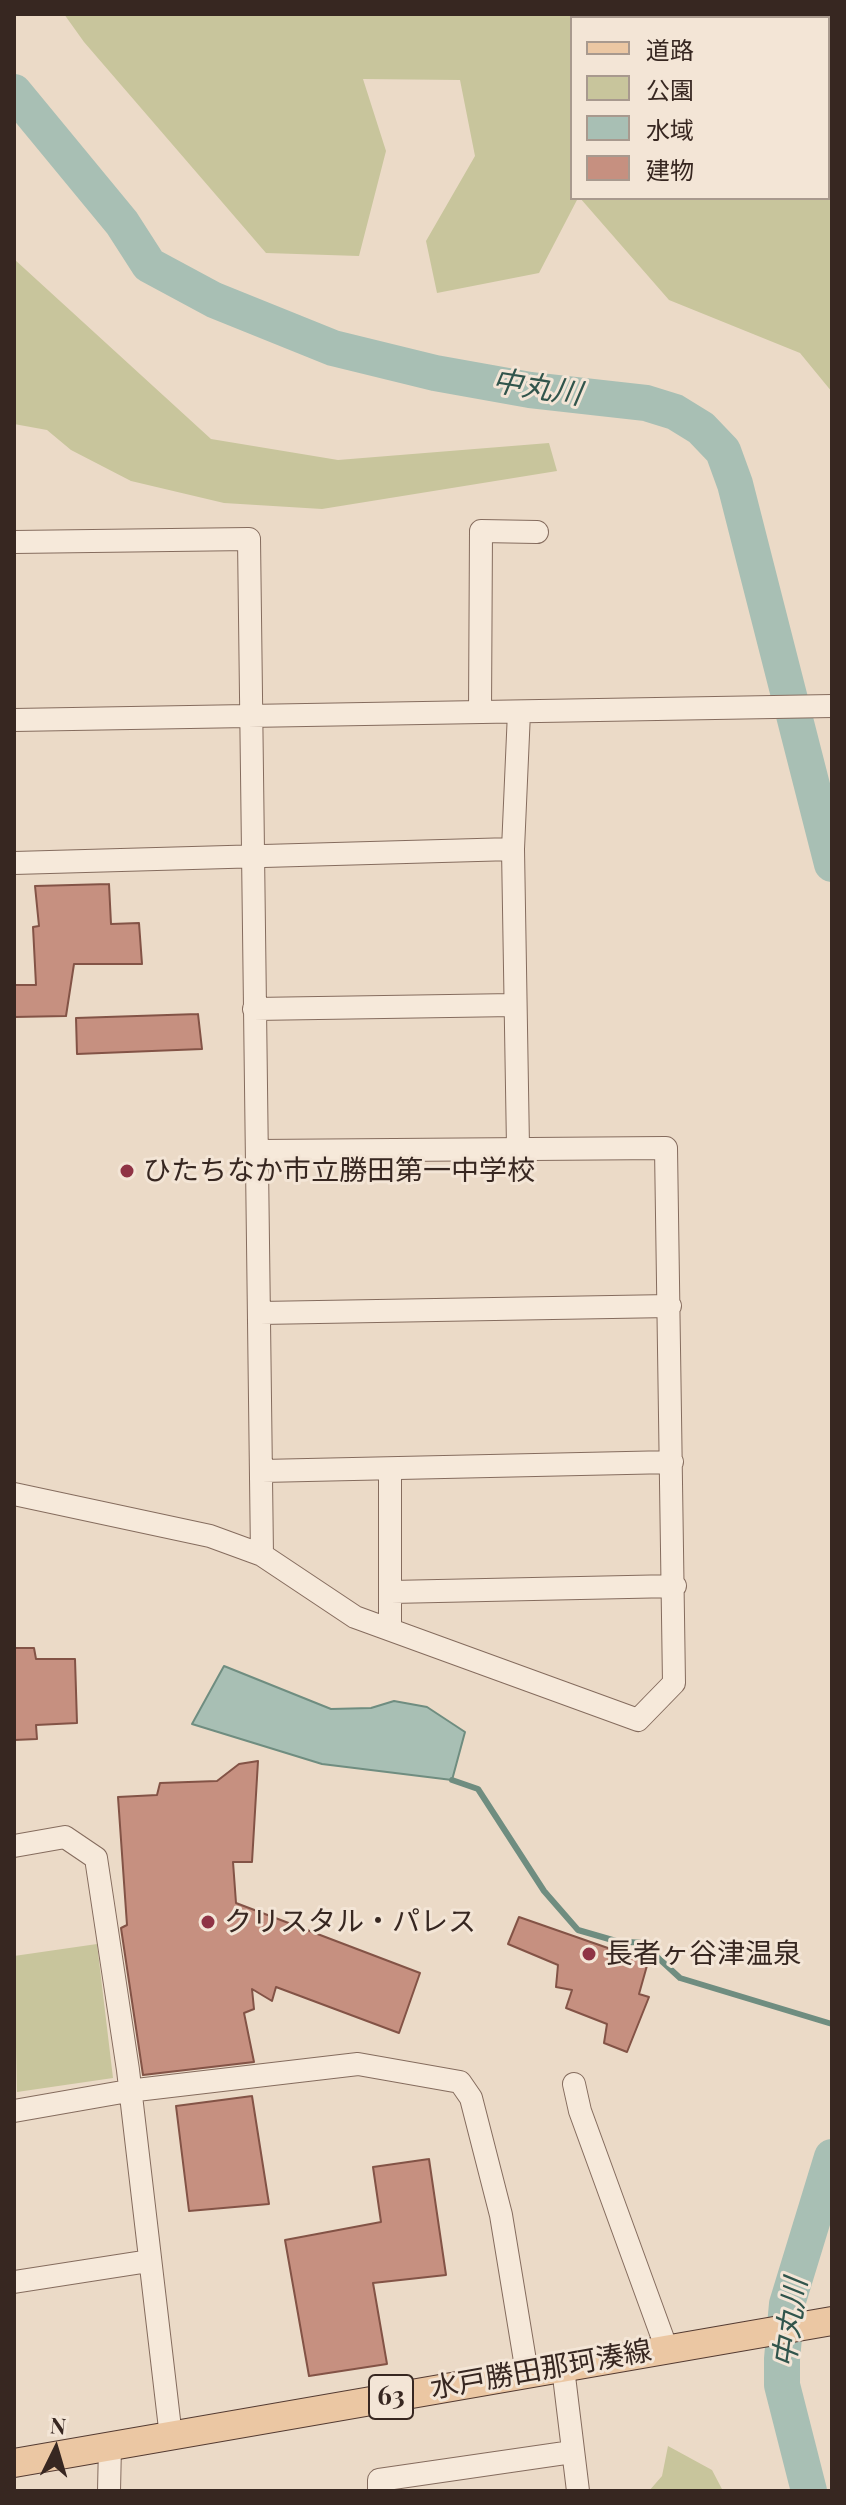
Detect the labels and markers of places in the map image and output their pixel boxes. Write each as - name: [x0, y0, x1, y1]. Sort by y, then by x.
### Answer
- place label: ひたちなか市立勝田第一中学校: [143, 1154, 535, 1188]
- marker: ひたちなか市立勝田第一中学校: [118, 1162, 136, 1180]
- place label: クリスタル・パレス: [224, 1905, 476, 1939]
- marker: クリスタル・パレス: [199, 1913, 217, 1931]
- place label: 長者ヶ谷津温泉: [605, 1937, 801, 1971]
- marker: 長者ヶ谷津温泉: [580, 1945, 598, 1963]

